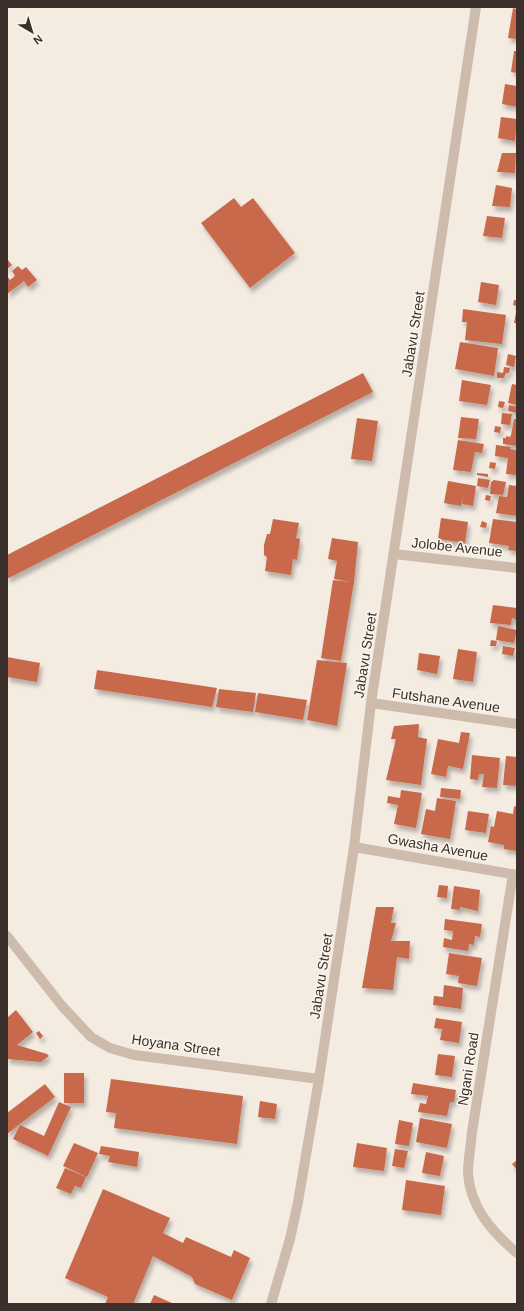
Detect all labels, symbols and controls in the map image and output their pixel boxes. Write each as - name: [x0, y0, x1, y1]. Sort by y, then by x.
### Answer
- north arrow: [12, 12, 52, 52]
- text: N: [31, 33, 45, 47]
- street label: Jabavu Street: [398, 290, 428, 378]
- street label: Jolobe Avenue: [411, 534, 504, 560]
- street label: Jabavu Street: [350, 611, 380, 699]
- street label: Futshane Avenue: [391, 685, 501, 716]
- street label: Gwasha Avenue: [387, 830, 490, 864]
- street label: Jabavu Street: [306, 932, 336, 1020]
- street label: Hoyana Street: [131, 1031, 222, 1059]
- street label: Ngani Road: [454, 1031, 482, 1107]

